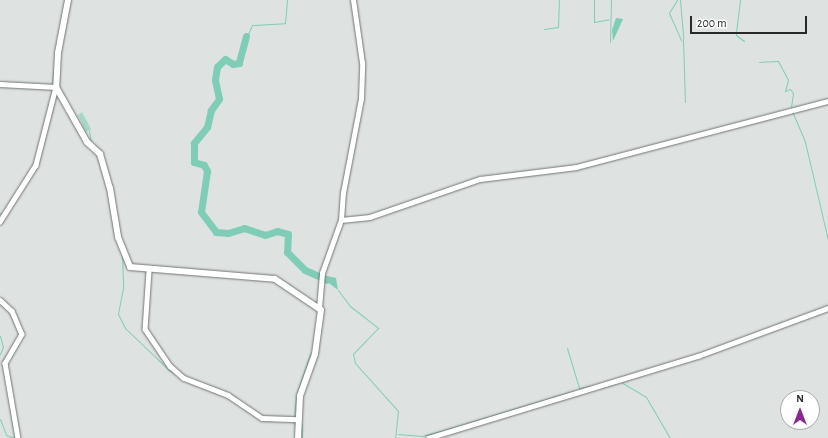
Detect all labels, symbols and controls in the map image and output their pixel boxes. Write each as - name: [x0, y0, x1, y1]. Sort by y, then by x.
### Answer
- scale bar: [692, 8, 809, 34]
- text: 200 m: [697, 17, 727, 29]
- north arrow: [780, 390, 820, 430]
- text: N: [796, 393, 804, 404]

